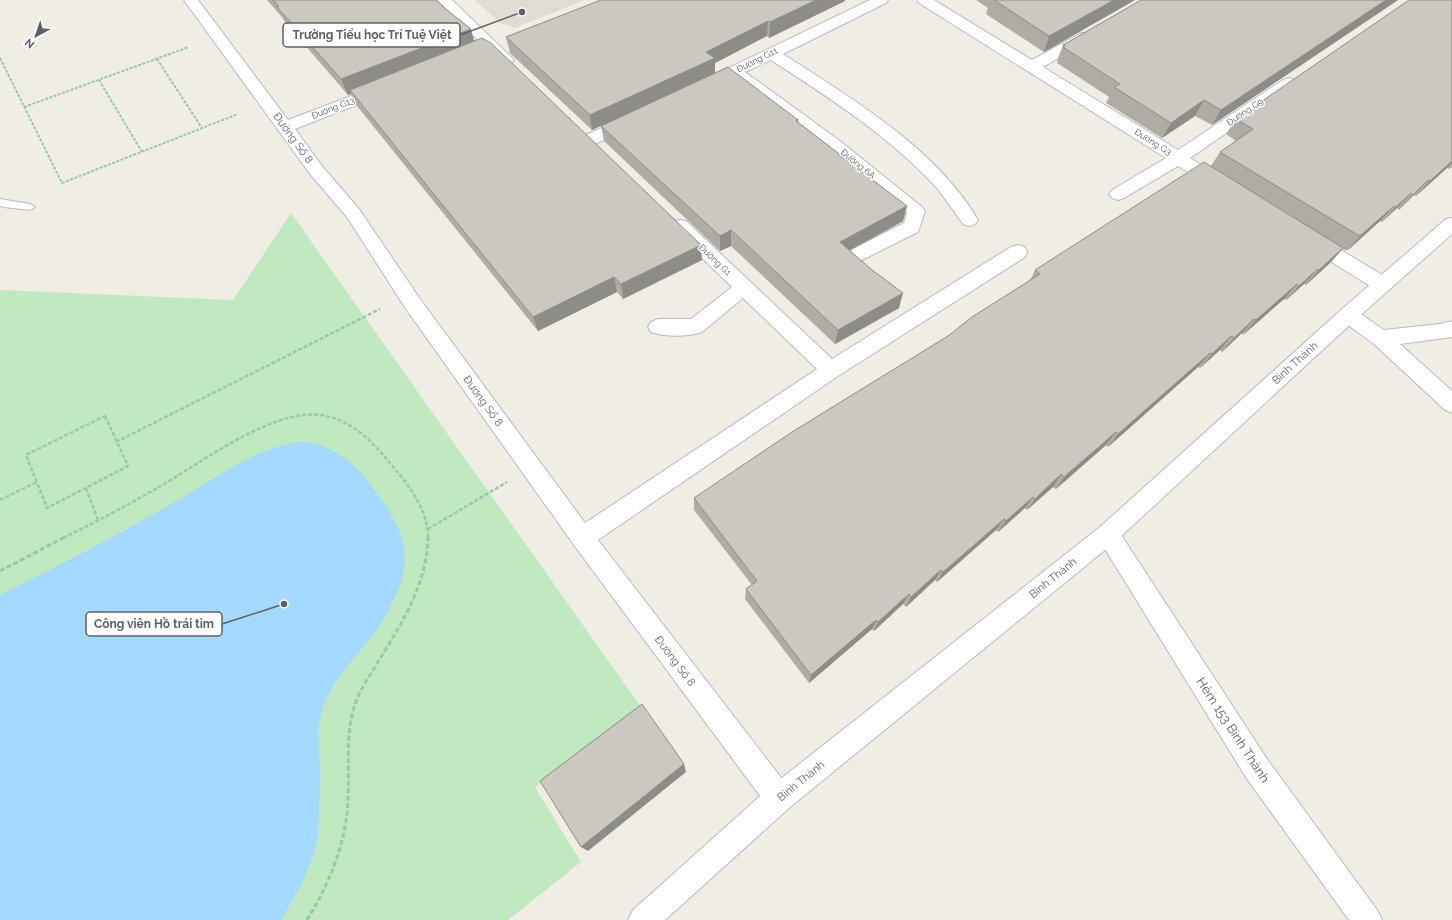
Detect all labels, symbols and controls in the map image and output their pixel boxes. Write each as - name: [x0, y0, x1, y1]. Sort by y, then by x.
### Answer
- north arrow: [16, 16, 56, 56]
- callout: Trường Tiểu học Trí Tuệ Việt: [283, 23, 460, 47]
- text: Trường Tiểu học Trí Tuệ Việt: [292, 28, 452, 42]
- text: N: [22, 36, 37, 51]
- street label: Đường G11: [735, 45, 779, 75]
- street label: Đường G13: [310, 95, 356, 121]
- street label: Đường G9: [1225, 96, 1265, 128]
- street label: Đường Số 8: [270, 110, 316, 166]
- street label: Đường G3: [1133, 127, 1173, 157]
- street label: Đường 6A: [839, 147, 877, 181]
- street label: Đường G1: [697, 242, 733, 278]
- street label: Bình Thành: [1269, 339, 1321, 387]
- street label: Đường Số 8: [460, 373, 506, 429]
- street label: Bình Thành: [1027, 555, 1079, 601]
- callout: Công viên Hồ trái tim: [86, 612, 222, 636]
- text: Công viên Hồ trái tim: [94, 617, 214, 631]
- street label: Đường Số 8: [652, 633, 698, 689]
- street label: Hẻm 153 Bình Thành: [1193, 674, 1273, 786]
- street label: Bình Thành: [775, 758, 827, 804]

